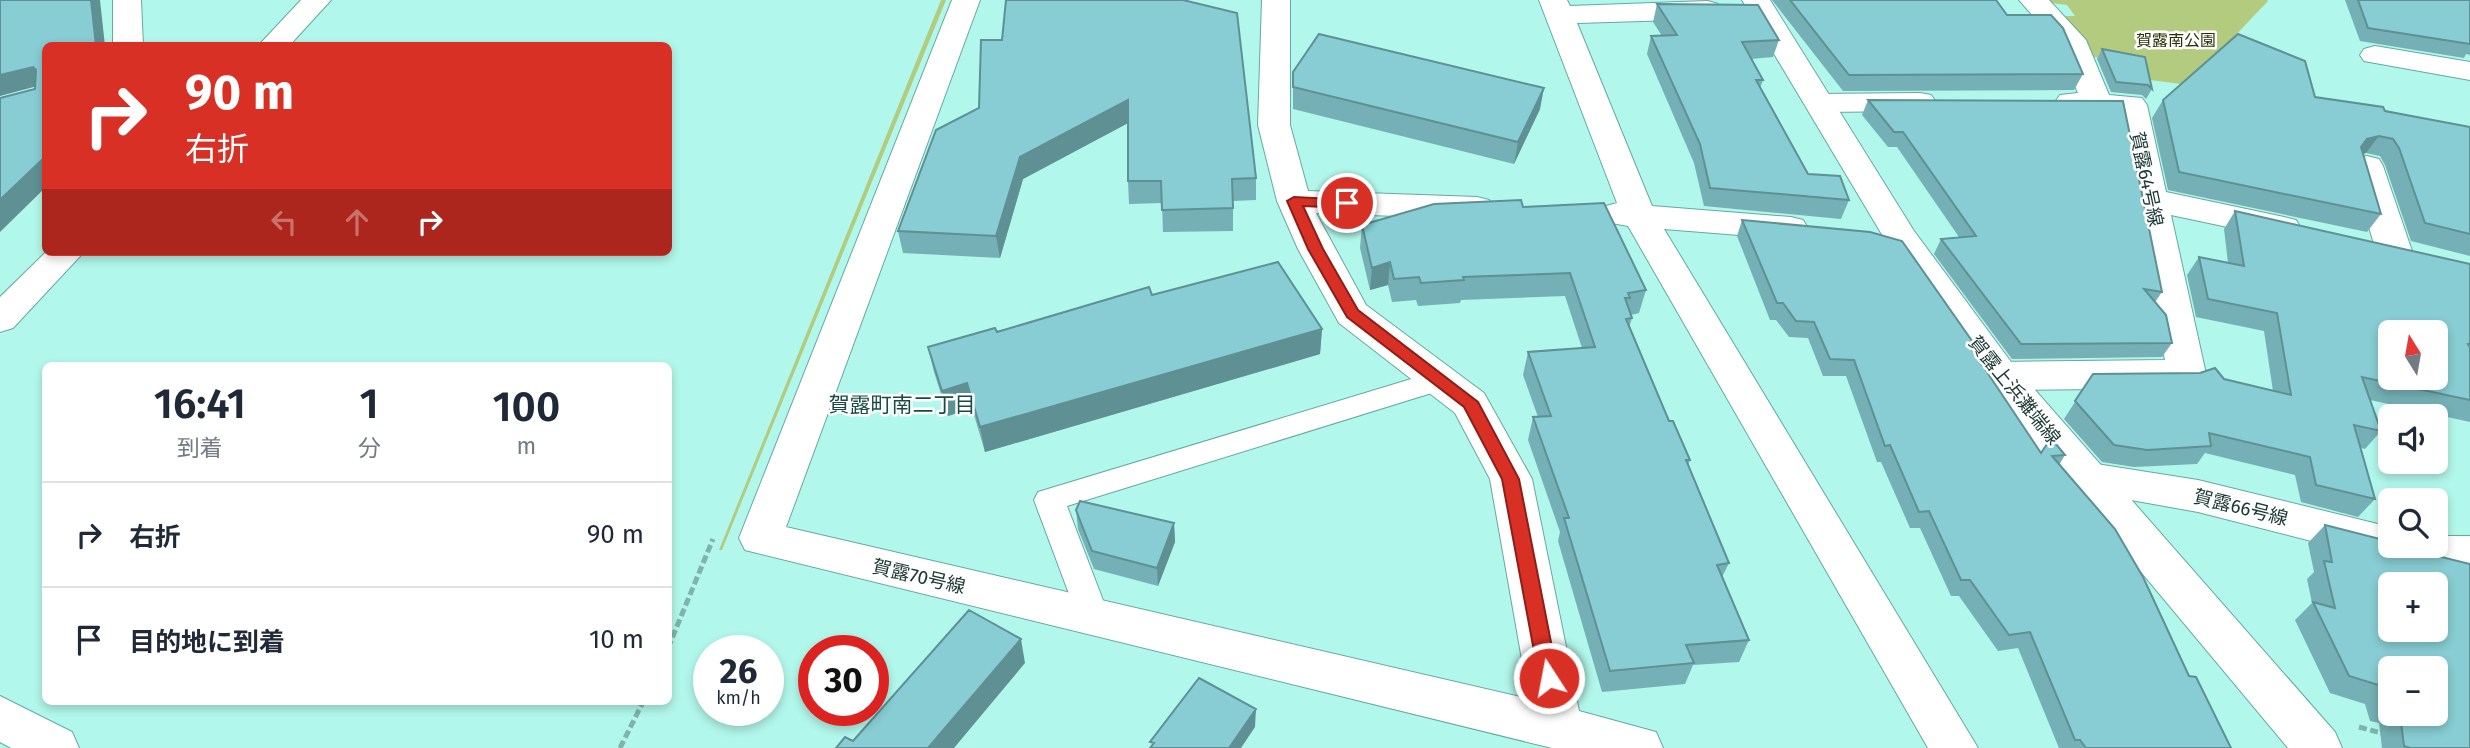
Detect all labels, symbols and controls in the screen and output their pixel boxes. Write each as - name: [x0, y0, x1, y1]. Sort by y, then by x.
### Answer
- park label: 賀露南公園: [2136, 31, 2216, 50]
- text: 90 m: [185, 63, 294, 122]
- icon: right: [70, 70, 161, 161]
- text: 右折: [185, 130, 249, 168]
- street label: 賀露64号線: [2125, 130, 2168, 229]
- pin: [1317, 173, 1377, 233]
- icon: arrive: [1328, 184, 1366, 222]
- icon: left: [265, 203, 303, 241]
- icon: ahead: [338, 203, 376, 241]
- icon: right: [411, 203, 449, 241]
- north arrow: [2378, 320, 2448, 390]
- map controls: [2378, 320, 2448, 726]
- street label: 賀露上浜灘端線: [1964, 331, 2065, 449]
- text: 16:41: [154, 379, 246, 429]
- text: 1: [360, 379, 379, 429]
- text: 100: [492, 382, 560, 432]
- district label: 賀露町南二丁目: [829, 392, 976, 418]
- button: sound: [2378, 404, 2448, 474]
- text: m: [516, 432, 536, 460]
- text: 到着: [177, 434, 223, 462]
- text: 分: [358, 434, 381, 462]
- street label: 賀露66号線: [2191, 485, 2290, 530]
- button: search: [2378, 488, 2448, 558]
- icon: right: [70, 516, 108, 554]
- text: 90 m: [587, 519, 644, 550]
- text: 右折: [129, 522, 181, 553]
- street label: 賀露70号線: [870, 555, 968, 598]
- button: +: [2378, 572, 2448, 642]
- icon: arrive: [70, 621, 108, 659]
- text: 10 m: [589, 624, 644, 655]
- text: 目的地に到着: [129, 627, 285, 658]
- speed limit sign: 30: [798, 635, 889, 726]
- position arrow: [1512, 641, 1586, 715]
- text: 26: [720, 650, 757, 692]
- button: −: [2378, 656, 2448, 726]
- text: km/h: [716, 687, 761, 709]

